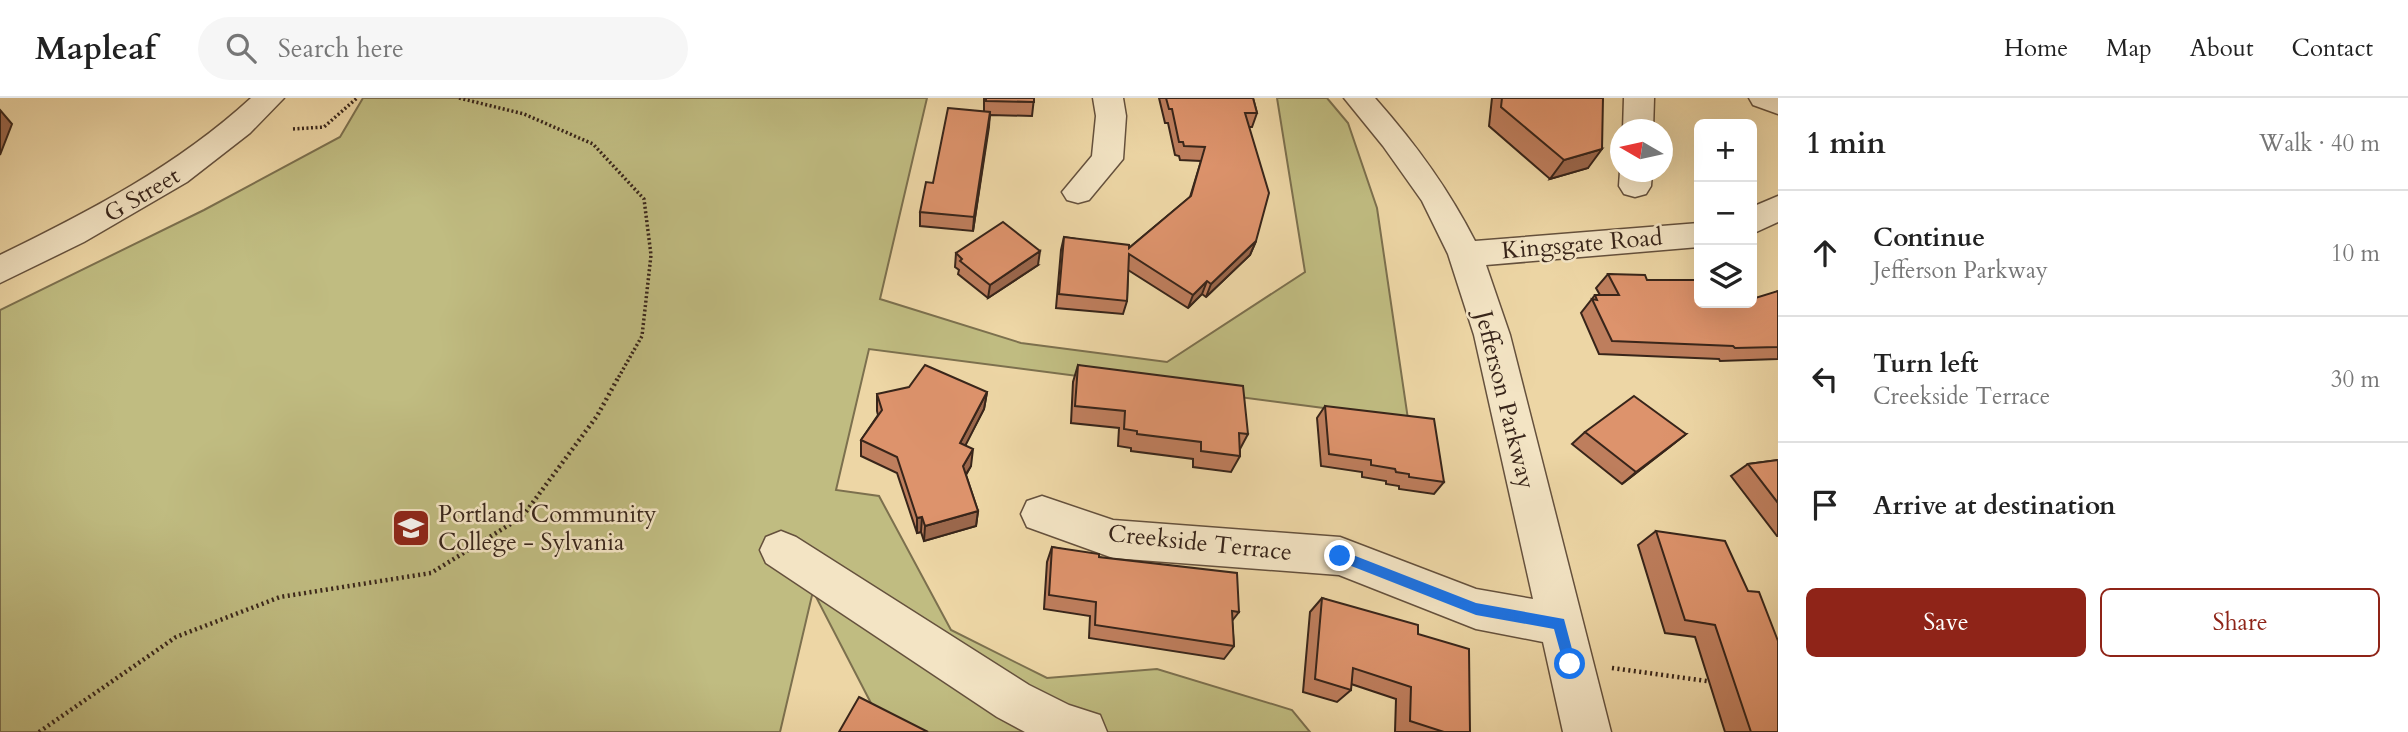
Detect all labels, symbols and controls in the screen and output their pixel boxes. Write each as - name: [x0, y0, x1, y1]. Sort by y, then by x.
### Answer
- search box: [198, 17, 688, 80]
- text: Mapleaf: [35, 26, 156, 71]
- icon: search: [222, 29, 260, 67]
- text: Search here: [278, 31, 404, 66]
- text: Home: [2004, 32, 2068, 65]
- text: Map: [2106, 32, 2152, 65]
- text: About: [2190, 32, 2254, 65]
- text: Contact: [2292, 32, 2373, 65]
- north arrow: [1610, 119, 1673, 182]
- map controls: [1694, 119, 1757, 308]
- button: +: [1694, 119, 1757, 182]
- text: 1 min: [1806, 123, 1886, 164]
- text: Walk · 40 m: [2259, 128, 2380, 159]
- street label: G Street: [98, 159, 187, 231]
- button: −: [1694, 182, 1757, 245]
- text: Continue: [1873, 220, 1985, 255]
- street label: Kingsgate Road: [1500, 221, 1664, 267]
- icon: ahead: [1806, 234, 1844, 272]
- text: 10 m: [2331, 238, 2380, 269]
- button: layers: [1694, 245, 1757, 308]
- text: Jefferson Parkway: [1873, 255, 2048, 286]
- street label: Jefferson Parkway: [1466, 304, 1543, 493]
- text: Turn left: [1873, 346, 1978, 381]
- icon: left: [1806, 360, 1844, 398]
- text: 30 m: [2331, 364, 2380, 395]
- text: Creekside Terrace: [1873, 381, 2050, 412]
- icon: arrive: [1806, 486, 1844, 524]
- text: Arrive at destination: [1873, 488, 2116, 523]
- place label: Portland Community College - Sylvania: [438, 498, 657, 559]
- school or university icon: Portland Community College - Sylvania: [390, 507, 432, 549]
- street label: Creekside Terrace: [1106, 517, 1294, 569]
- route end: [1324, 540, 1355, 571]
- button: Save: [1806, 588, 2086, 657]
- button: Share: [2100, 588, 2380, 657]
- route start: [1554, 648, 1585, 679]

